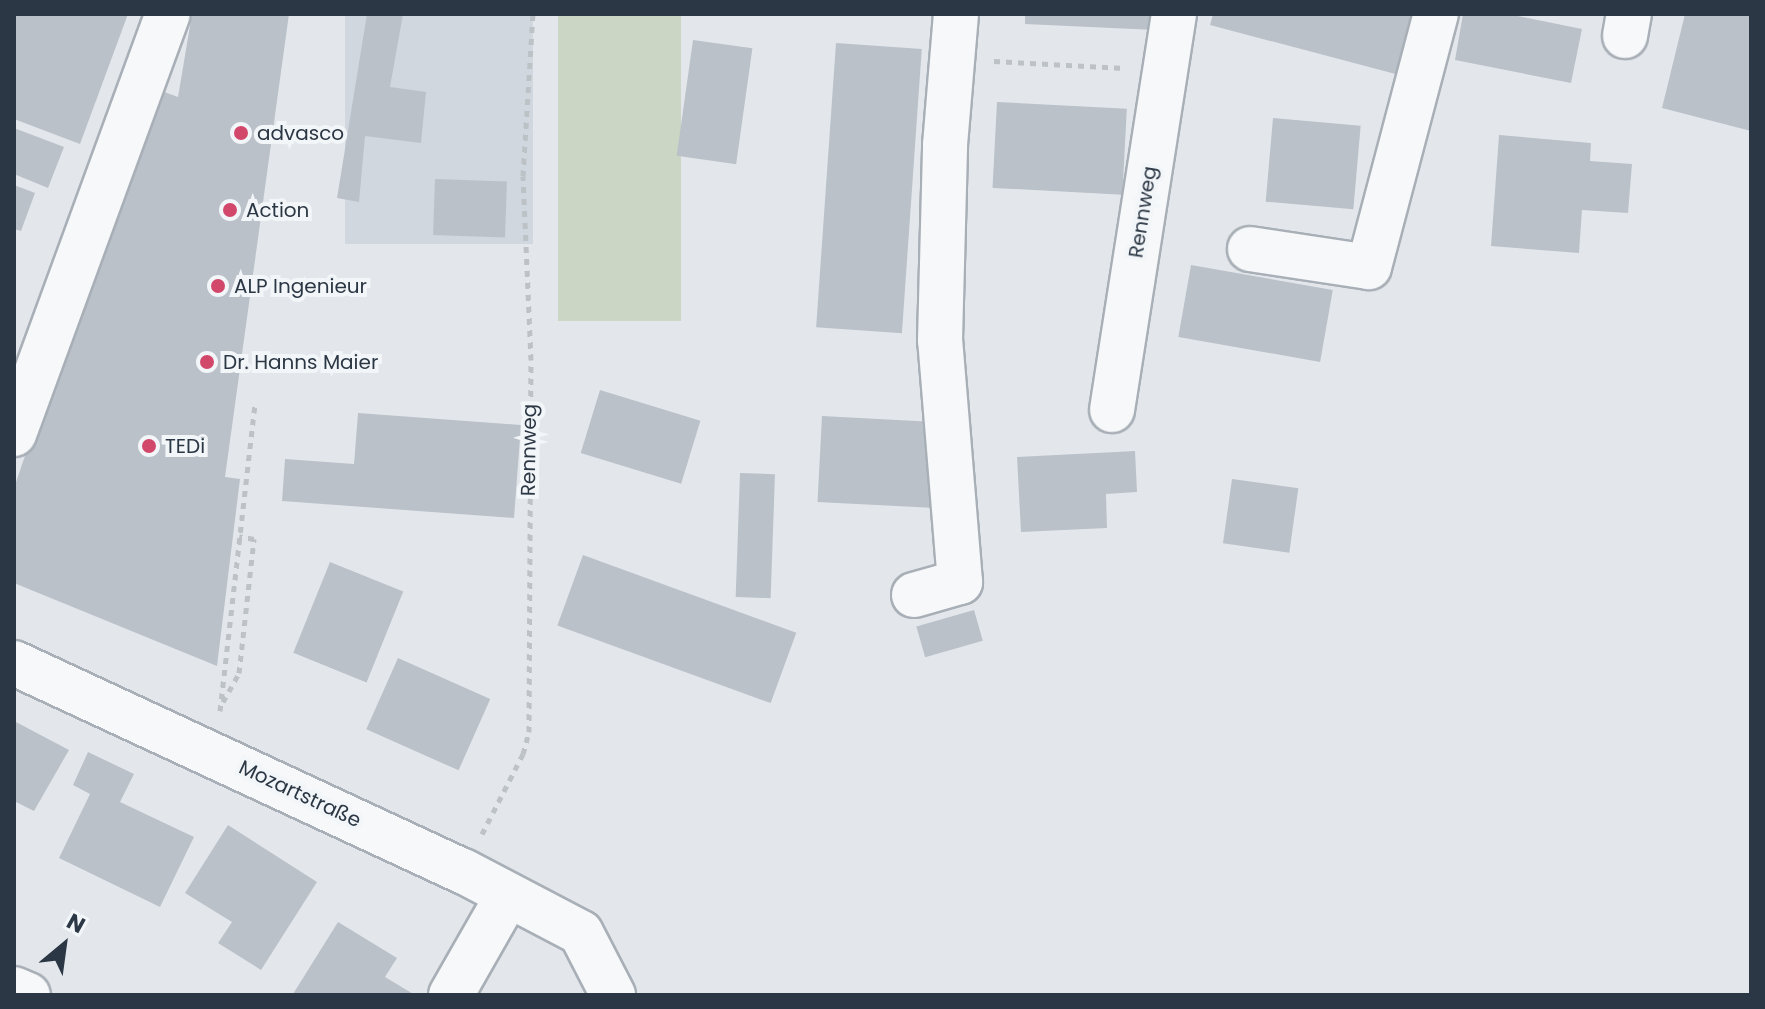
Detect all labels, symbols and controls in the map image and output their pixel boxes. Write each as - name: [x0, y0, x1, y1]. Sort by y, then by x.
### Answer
- place label: advasco: [257, 121, 344, 145]
- marker: advasco: [232, 124, 250, 142]
- street label: Rennweg: [1124, 164, 1162, 260]
- place label: Action: [246, 198, 309, 222]
- marker: Action: [221, 201, 239, 219]
- place label: ALP Ingenieur: [234, 274, 367, 298]
- marker: ALP Ingenieur: [209, 277, 227, 295]
- place label: Dr. Hanns Maier: [223, 350, 378, 374]
- marker: Dr. Hanns Maier: [198, 353, 216, 371]
- street label: Rennweg: [516, 404, 542, 496]
- place label: TEDi: [165, 434, 205, 458]
- marker: TEDi: [140, 437, 158, 455]
- street label: Mozartstraße: [235, 755, 365, 833]
- north arrow: [24, 905, 104, 985]
- text: N: [61, 906, 91, 941]

